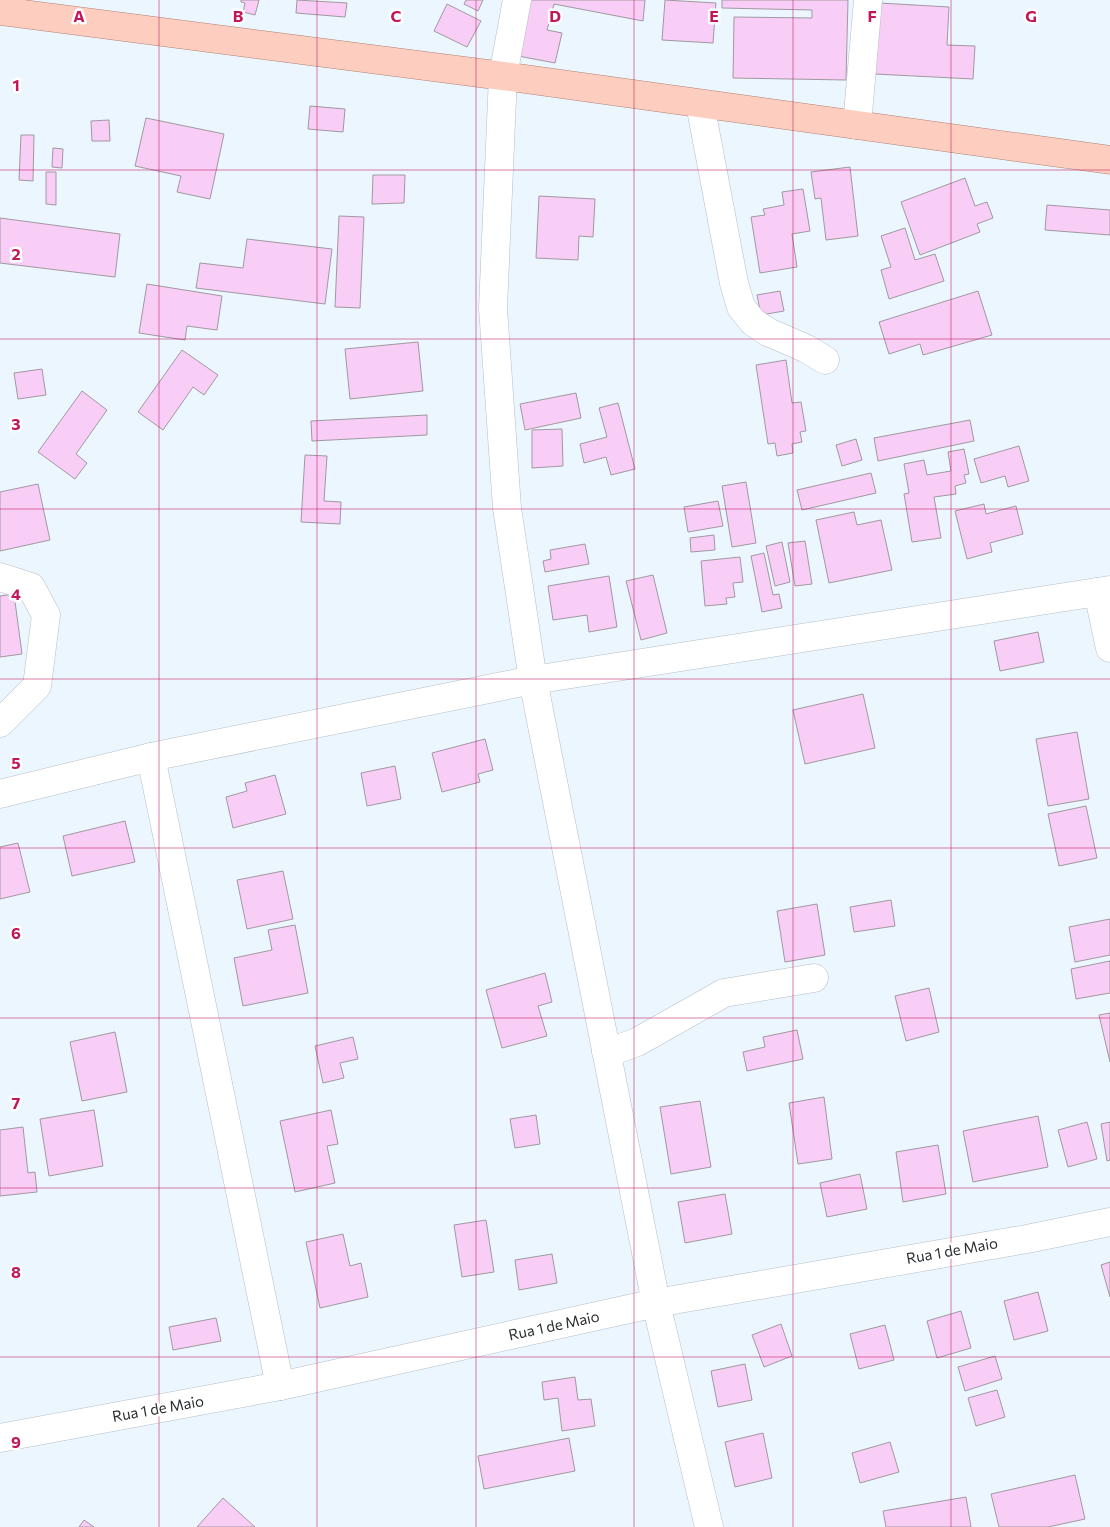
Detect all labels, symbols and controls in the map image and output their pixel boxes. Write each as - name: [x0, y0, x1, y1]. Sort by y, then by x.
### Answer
- text: A: [73, 6, 85, 25]
- text: B: [233, 6, 244, 25]
- text: C: [391, 6, 402, 25]
- text: D: [549, 6, 561, 25]
- text: E: [709, 6, 719, 25]
- text: F: [867, 6, 877, 25]
- text: G: [1025, 6, 1037, 25]
- text: 1: [12, 75, 20, 94]
- text: 2: [11, 244, 21, 263]
- text: 3: [11, 414, 21, 433]
- text: 4: [11, 584, 21, 603]
- text: 5: [11, 753, 21, 772]
- text: 6: [11, 923, 21, 942]
- text: 7: [12, 1093, 21, 1112]
- street label: Rua 1 de Maio: [905, 1233, 999, 1267]
- text: 8: [11, 1262, 21, 1281]
- street label: Rua 1 de Maio: [507, 1307, 601, 1343]
- street label: Rua 1 de Maio: [111, 1391, 205, 1425]
- text: 9: [11, 1432, 21, 1451]

